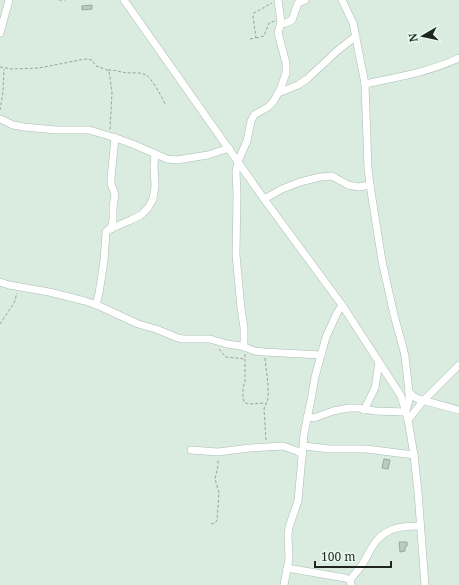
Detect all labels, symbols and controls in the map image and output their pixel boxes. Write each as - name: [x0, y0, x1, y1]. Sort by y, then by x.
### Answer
- north arrow: [403, 16, 443, 56]
- text: N: [404, 32, 421, 43]
- scale bar: [315, 543, 391, 569]
- text: 100 m: [321, 548, 356, 565]

